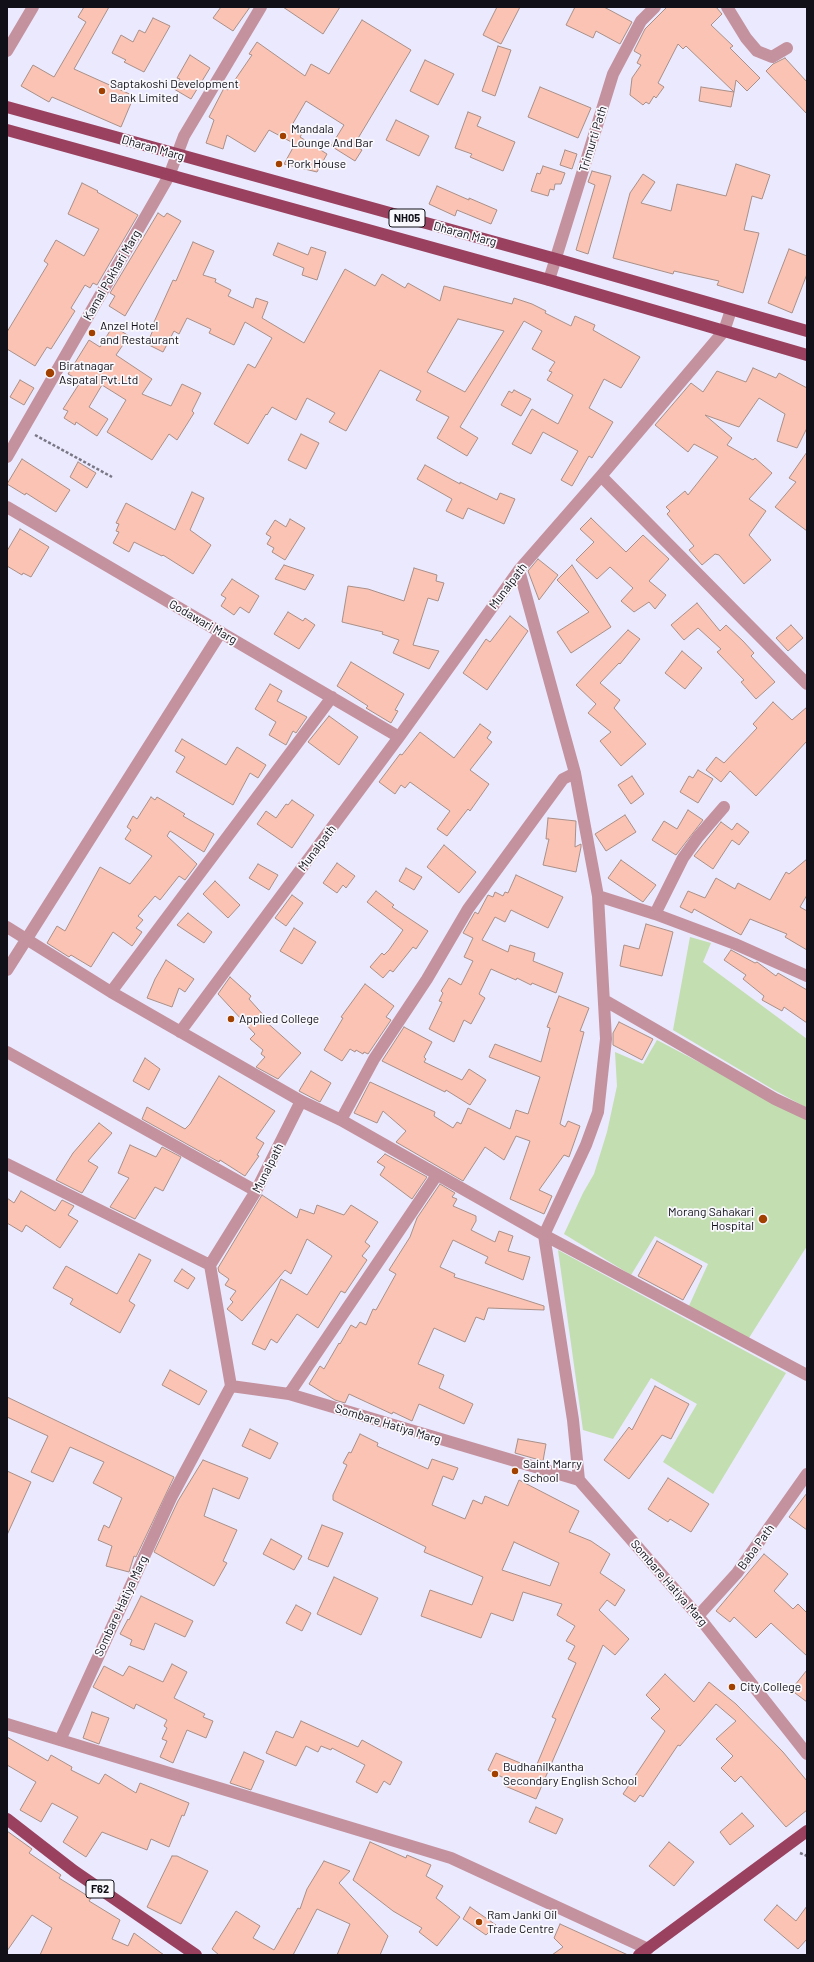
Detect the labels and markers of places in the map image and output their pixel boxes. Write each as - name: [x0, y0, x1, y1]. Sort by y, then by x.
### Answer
- place label: Saptakoshi Development Bank Limited: [110, 77, 239, 105]
- marker: Saptakoshi Development Bank Limited: [97, 86, 107, 96]
- place label: Mandala Lounge And Bar: [291, 122, 373, 150]
- marker: Mandala Lounge And Bar: [278, 131, 288, 141]
- place label: Pork House: [287, 157, 346, 171]
- marker: Pork House: [274, 159, 284, 169]
- place label: Anzel Hotel and Restaurant: [100, 319, 179, 347]
- marker: Anzel Hotel and Restaurant: [87, 328, 97, 338]
- place label: Biratnagar Aspatal Pvt.Ltd: [59, 359, 138, 387]
- marker: Biratnagar Aspatal Pvt.Ltd: [44, 367, 56, 379]
- place label: Applied College: [239, 1012, 319, 1026]
- marker: Applied College: [226, 1014, 236, 1024]
- place label: Morang Sahakari Hospital: [668, 1205, 754, 1233]
- marker: Morang Sahakari Hospital: [757, 1213, 769, 1225]
- place label: Saint Marry School: [523, 1457, 582, 1485]
- marker: Saint Marry School: [510, 1466, 520, 1476]
- place label: City College: [740, 1680, 801, 1694]
- marker: City College: [727, 1682, 737, 1692]
- place label: Budhanilkantha Secondary English School: [503, 1760, 637, 1788]
- marker: Budhanilkantha Secondary English School: [490, 1769, 500, 1779]
- place label: Ram Janki Oil Trade Centre: [487, 1908, 557, 1936]
- marker: Ram Janki Oil Trade Centre: [474, 1917, 484, 1927]

